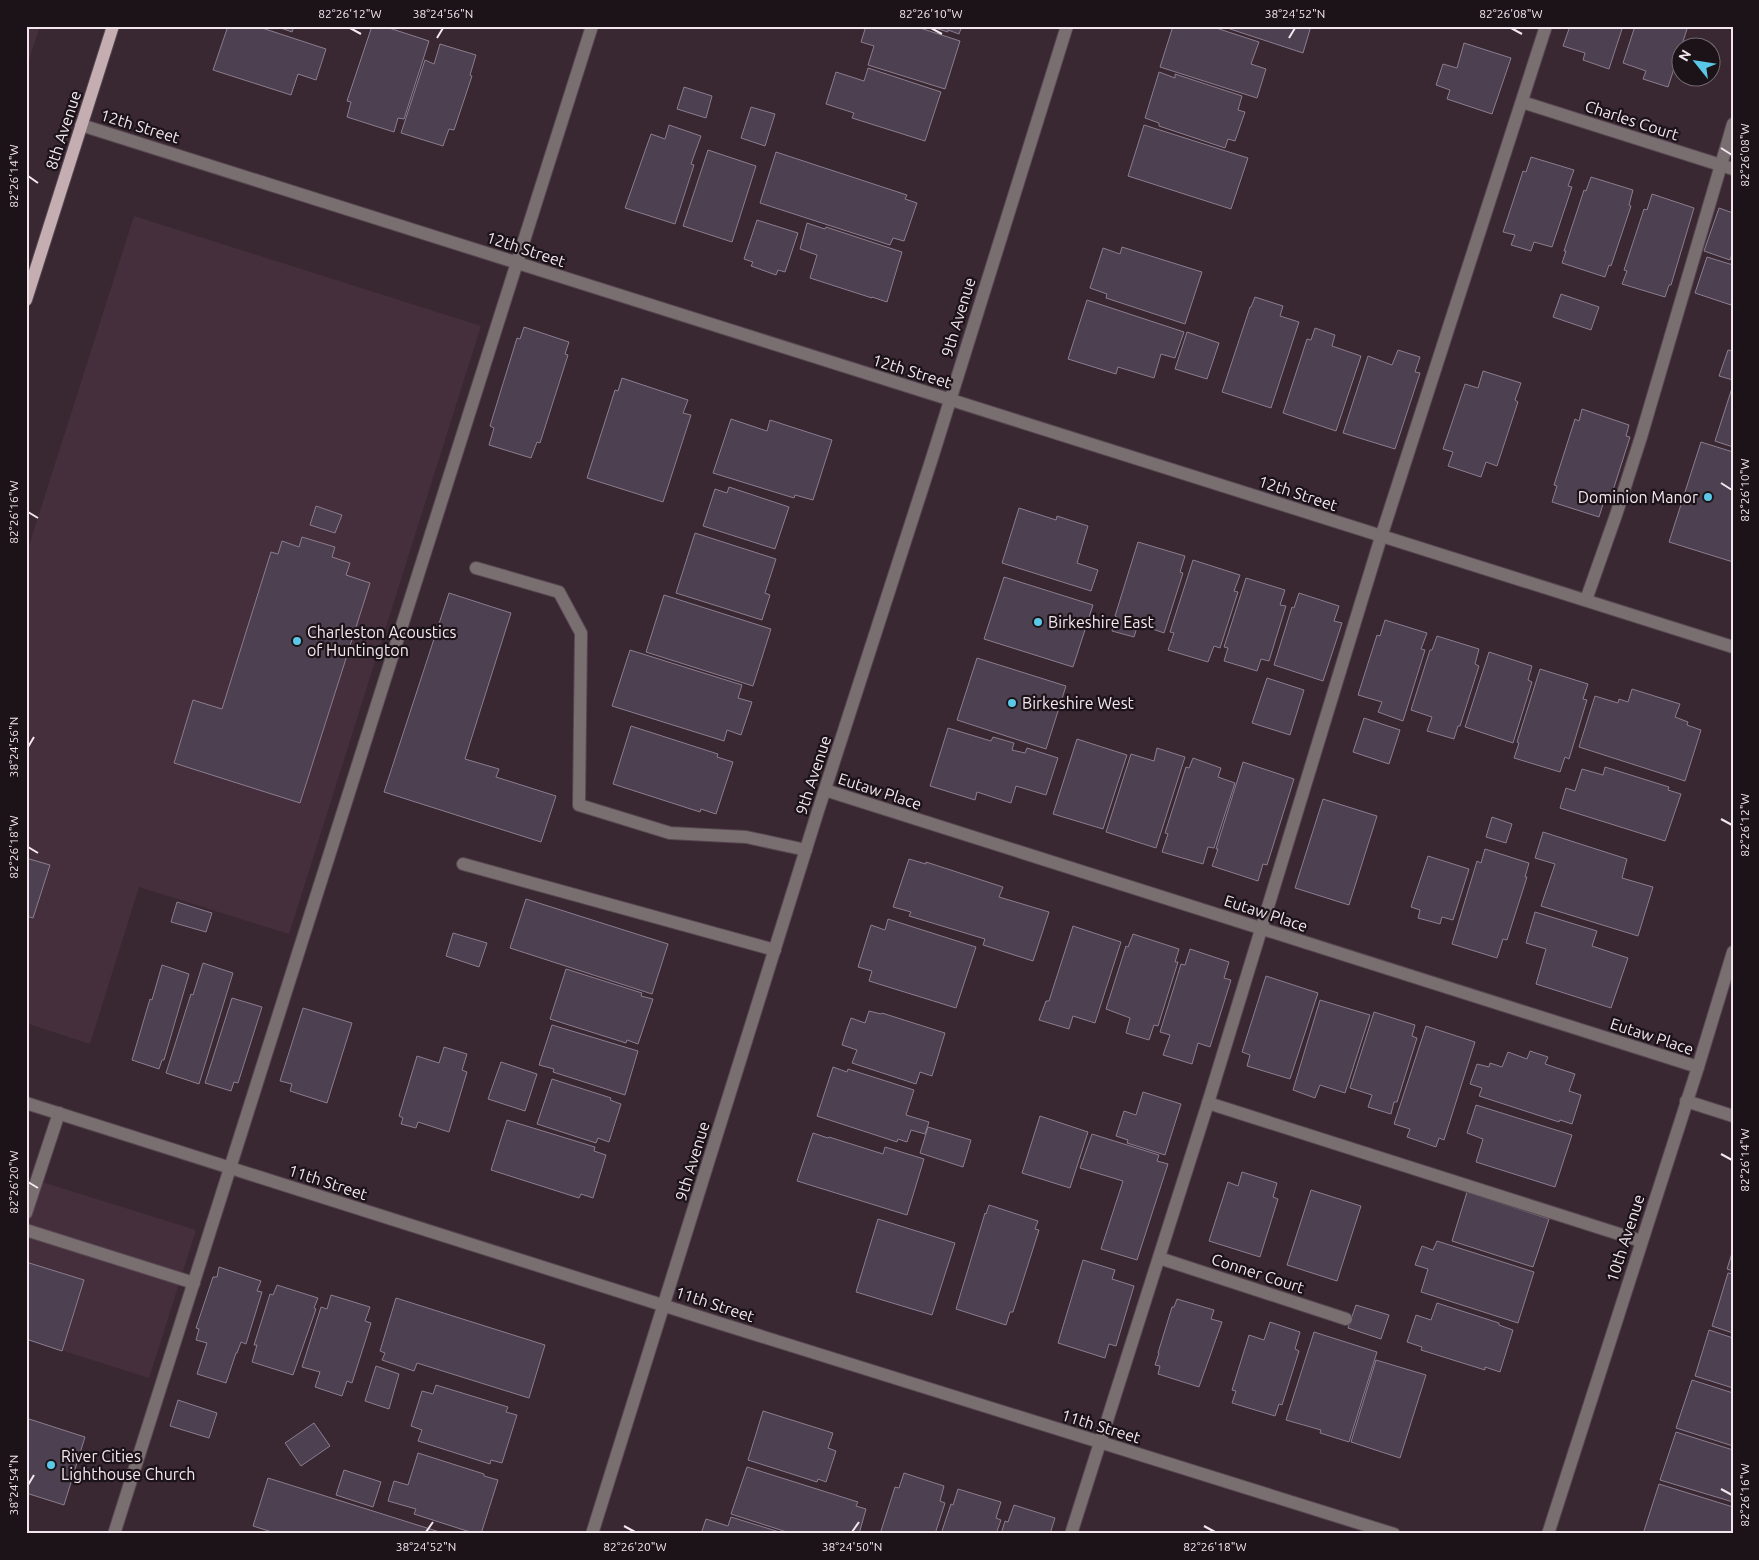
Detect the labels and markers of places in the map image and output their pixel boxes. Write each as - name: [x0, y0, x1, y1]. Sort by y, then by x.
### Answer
- place label: Dominion Manor: [1578, 488, 1698, 506]
- marker: Dominion Manor: [1702, 491, 1714, 503]
- place label: Birkeshire East: [1048, 613, 1154, 631]
- marker: Birkeshire East: [1032, 616, 1044, 628]
- place label: Charleston Acoustics of Huntington: [307, 623, 456, 659]
- marker: Charleston Acoustics of Huntington: [291, 635, 303, 647]
- place label: Birkeshire West: [1022, 694, 1135, 712]
- marker: Birkeshire West: [1006, 697, 1018, 709]
- place label: River Cities Lighthouse Church: [61, 1447, 195, 1483]
- marker: River Cities Lighthouse Church: [45, 1459, 57, 1471]

